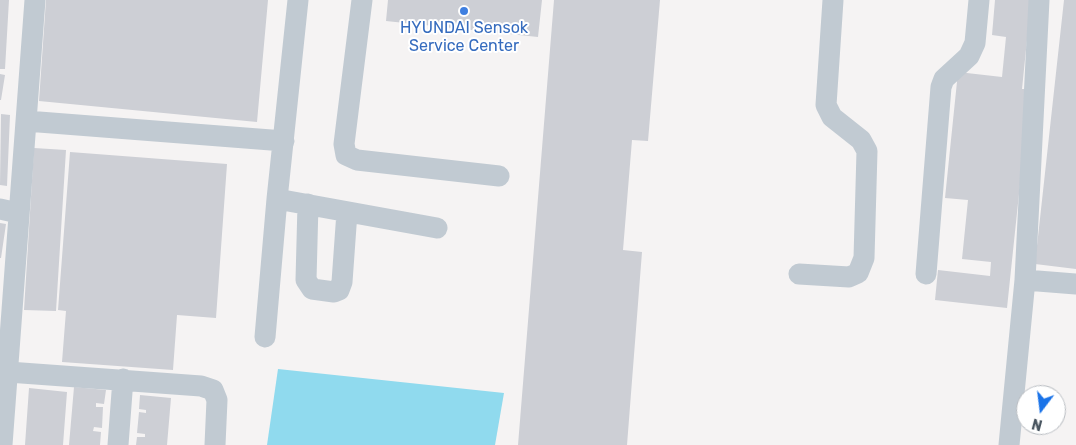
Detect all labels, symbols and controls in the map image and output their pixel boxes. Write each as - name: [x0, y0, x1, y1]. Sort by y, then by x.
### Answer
- marker: HYUNDAI Sensok Service Center: [458, 5, 470, 17]
- place label: HYUNDAI Sensok Service Center: [400, 18, 528, 56]
- north arrow: [1016, 385, 1066, 435]
- text: N: [1030, 414, 1044, 434]

